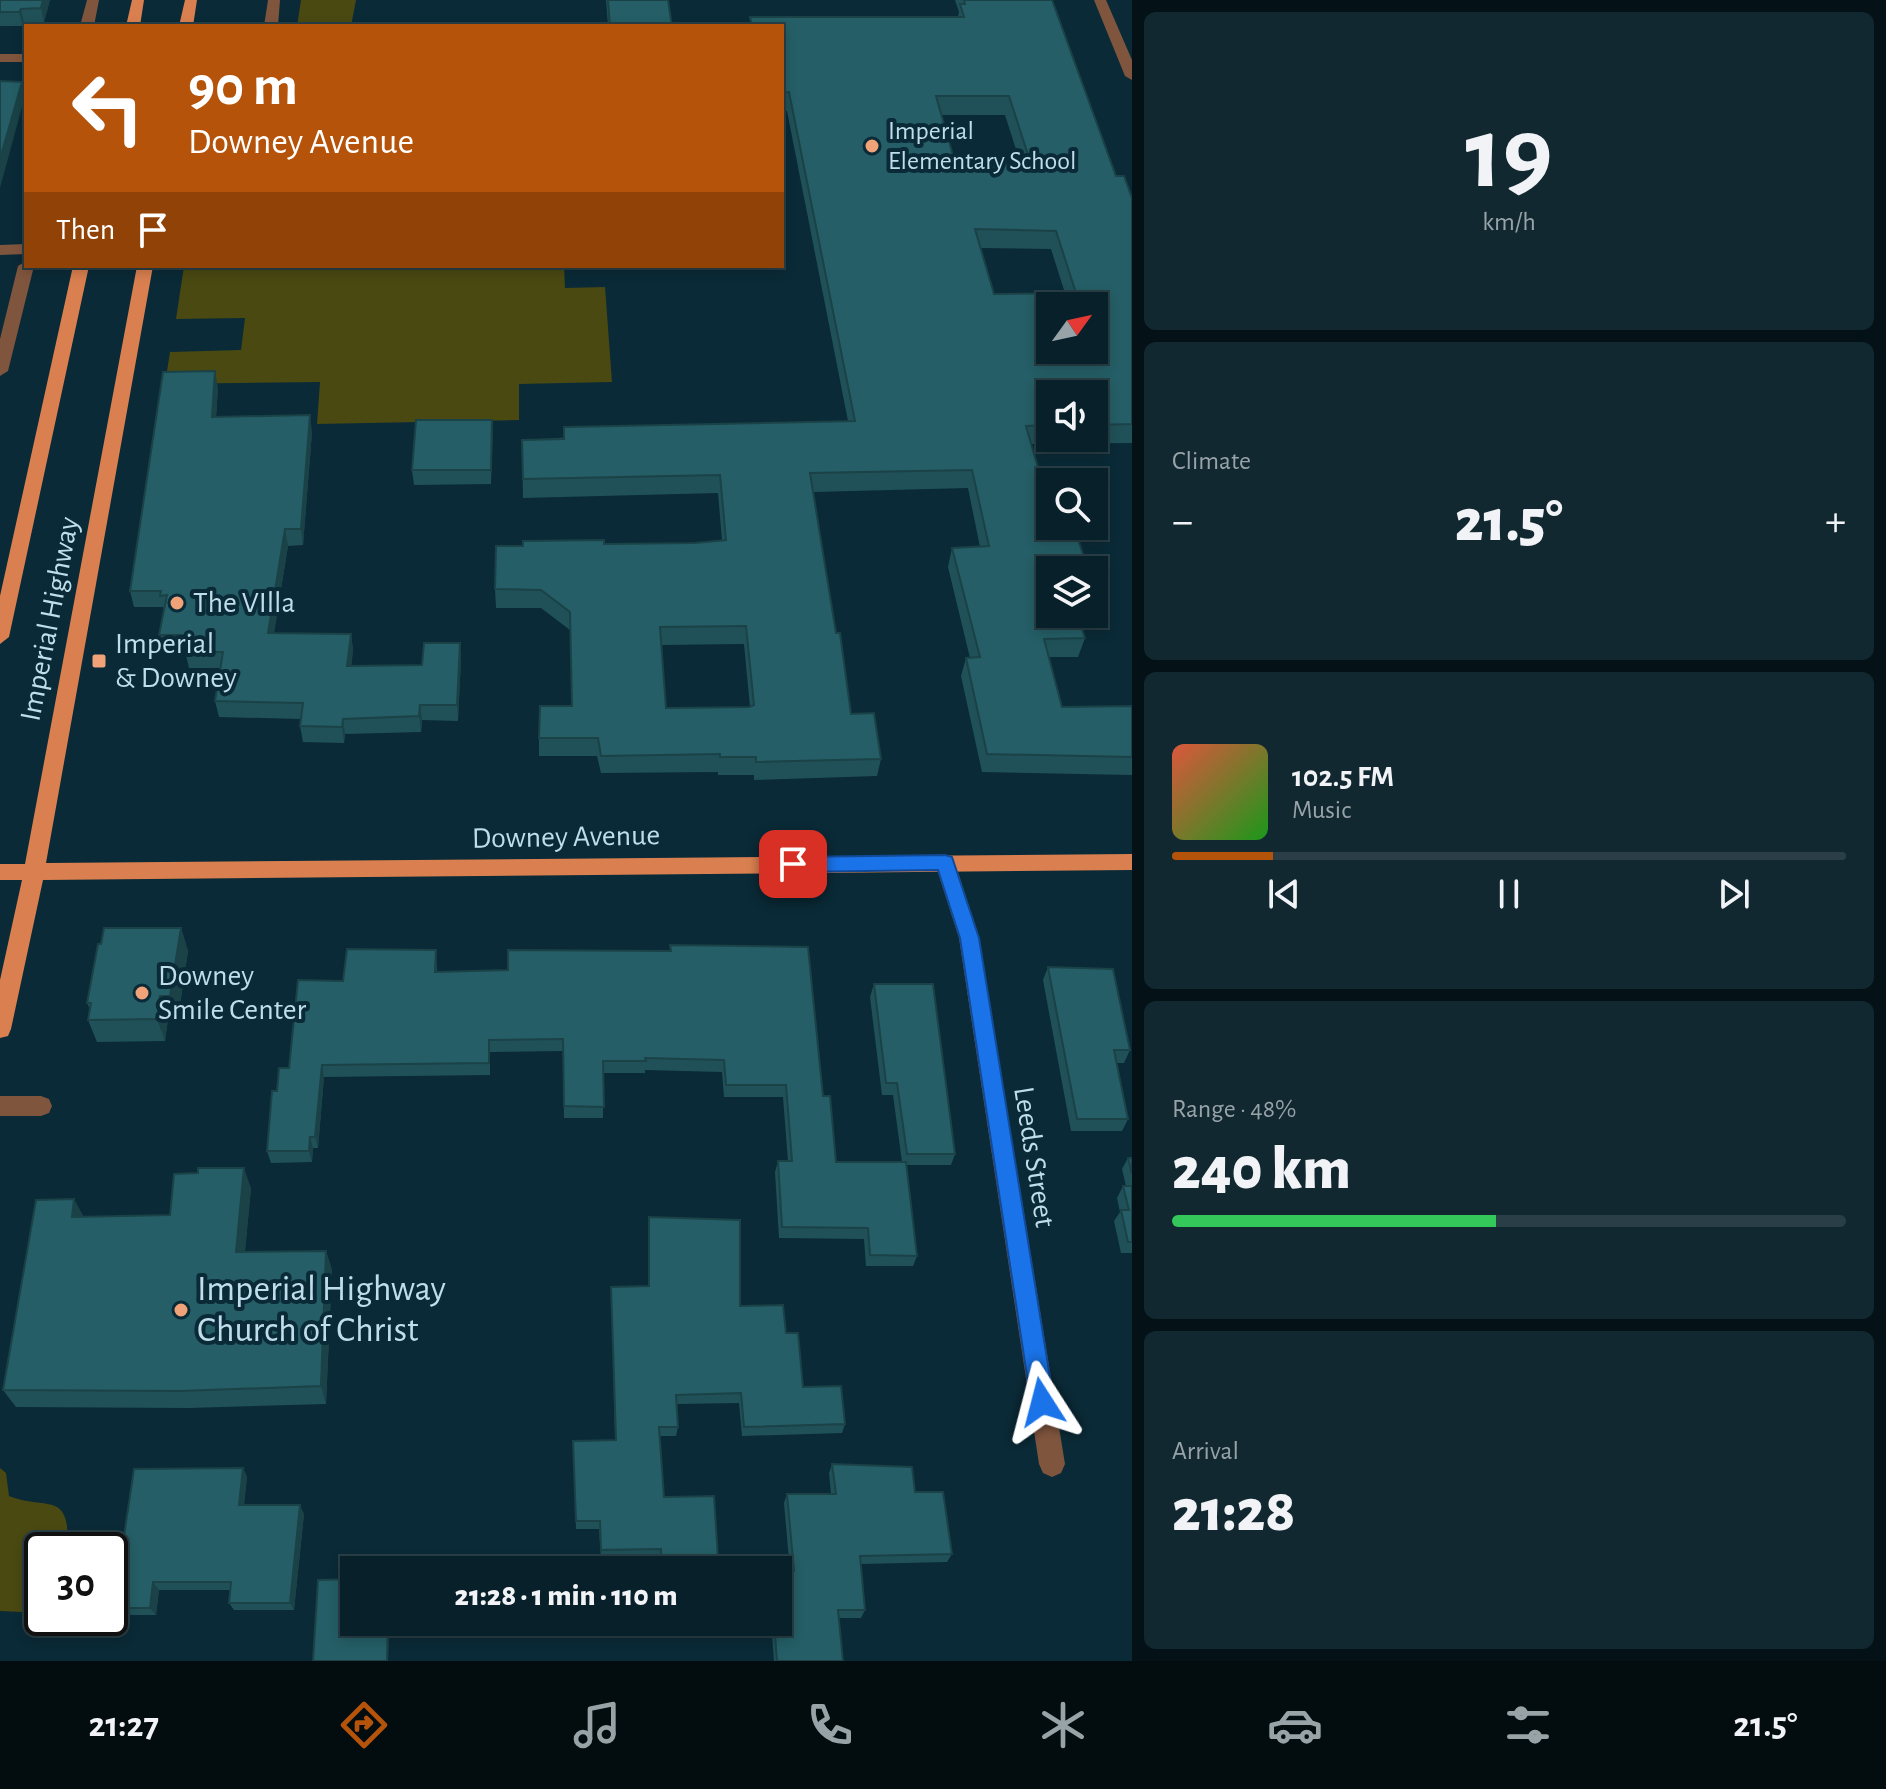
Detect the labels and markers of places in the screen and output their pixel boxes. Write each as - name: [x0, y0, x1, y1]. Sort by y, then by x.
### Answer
- place label: Imperial Elementary School: [888, 118, 1077, 174]
- marker: Imperial Elementary School: [863, 137, 881, 155]
- place label: The VIlla: [193, 588, 295, 618]
- marker: The VIlla: [168, 594, 186, 612]
- place label: Imperial & Downey: [115, 629, 237, 693]
- marker: Imperial & Downey: [90, 652, 108, 670]
- pin: [759, 830, 827, 898]
- place label: Downey Smile Center: [158, 961, 307, 1025]
- marker: Downey Smile Center: [133, 984, 151, 1002]
- place label: Imperial Highway Church of Christ: [197, 1271, 446, 1348]
- marker: Imperial Highway Church of Christ: [172, 1301, 190, 1319]

